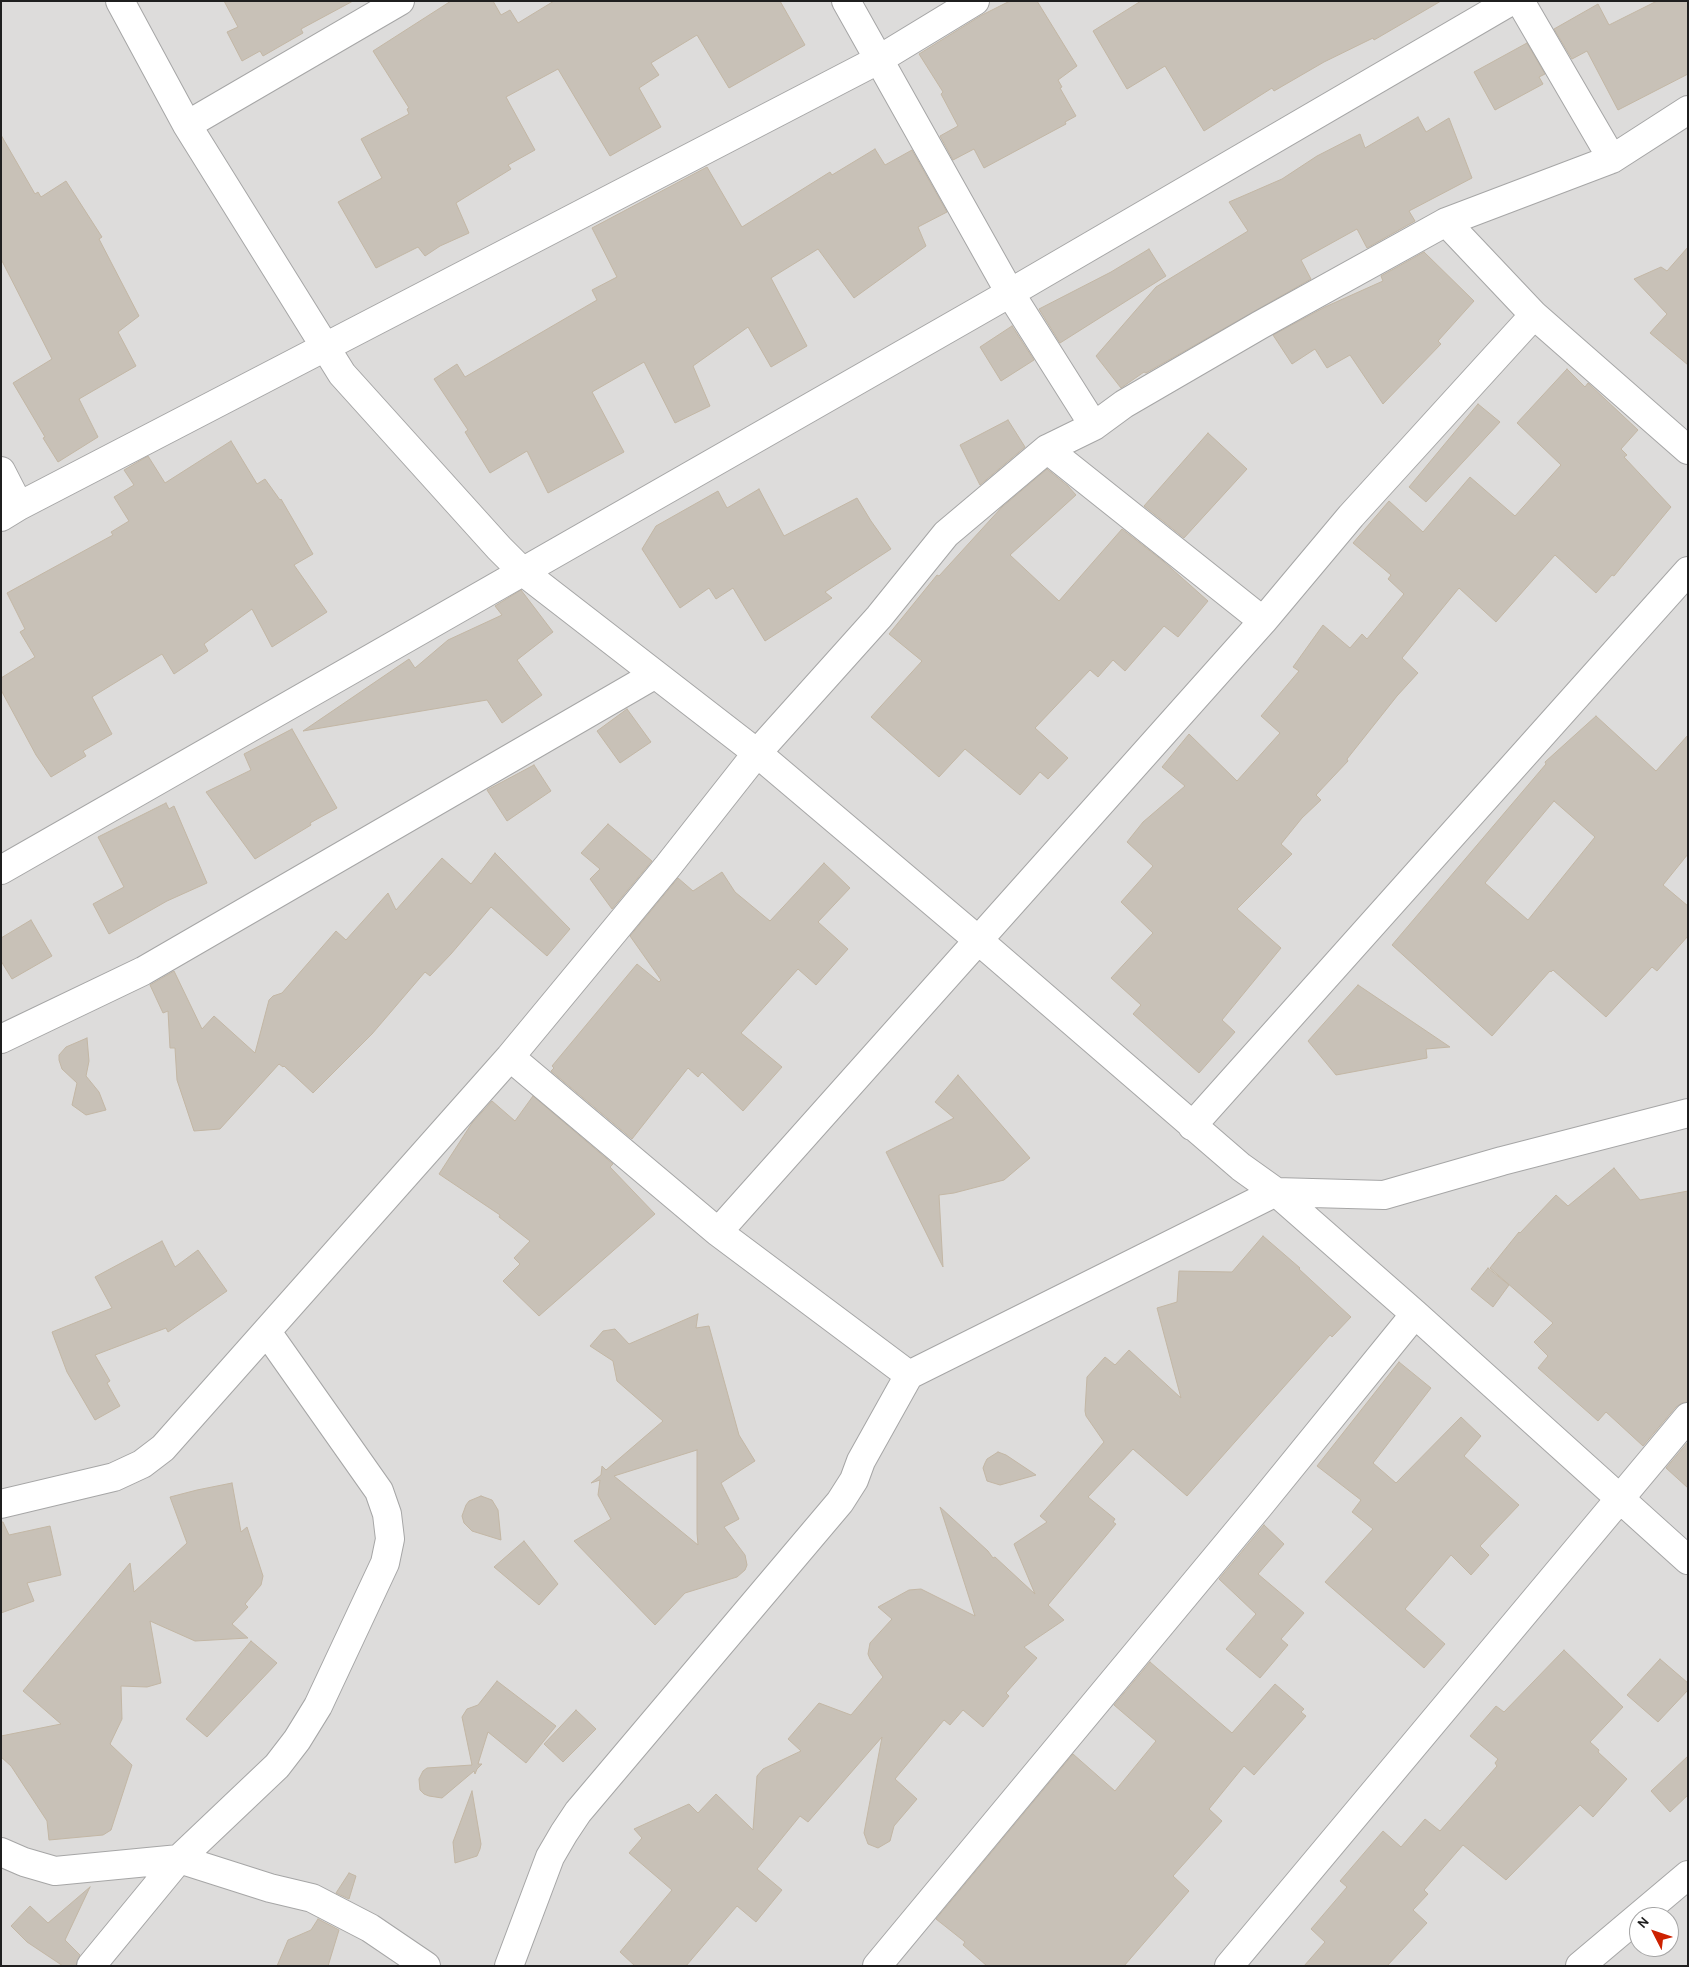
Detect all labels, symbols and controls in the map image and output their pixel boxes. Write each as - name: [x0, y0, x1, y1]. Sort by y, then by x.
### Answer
- north arrow: [1629, 1907, 1679, 1957]
- text: N: [1633, 1913, 1653, 1932]

